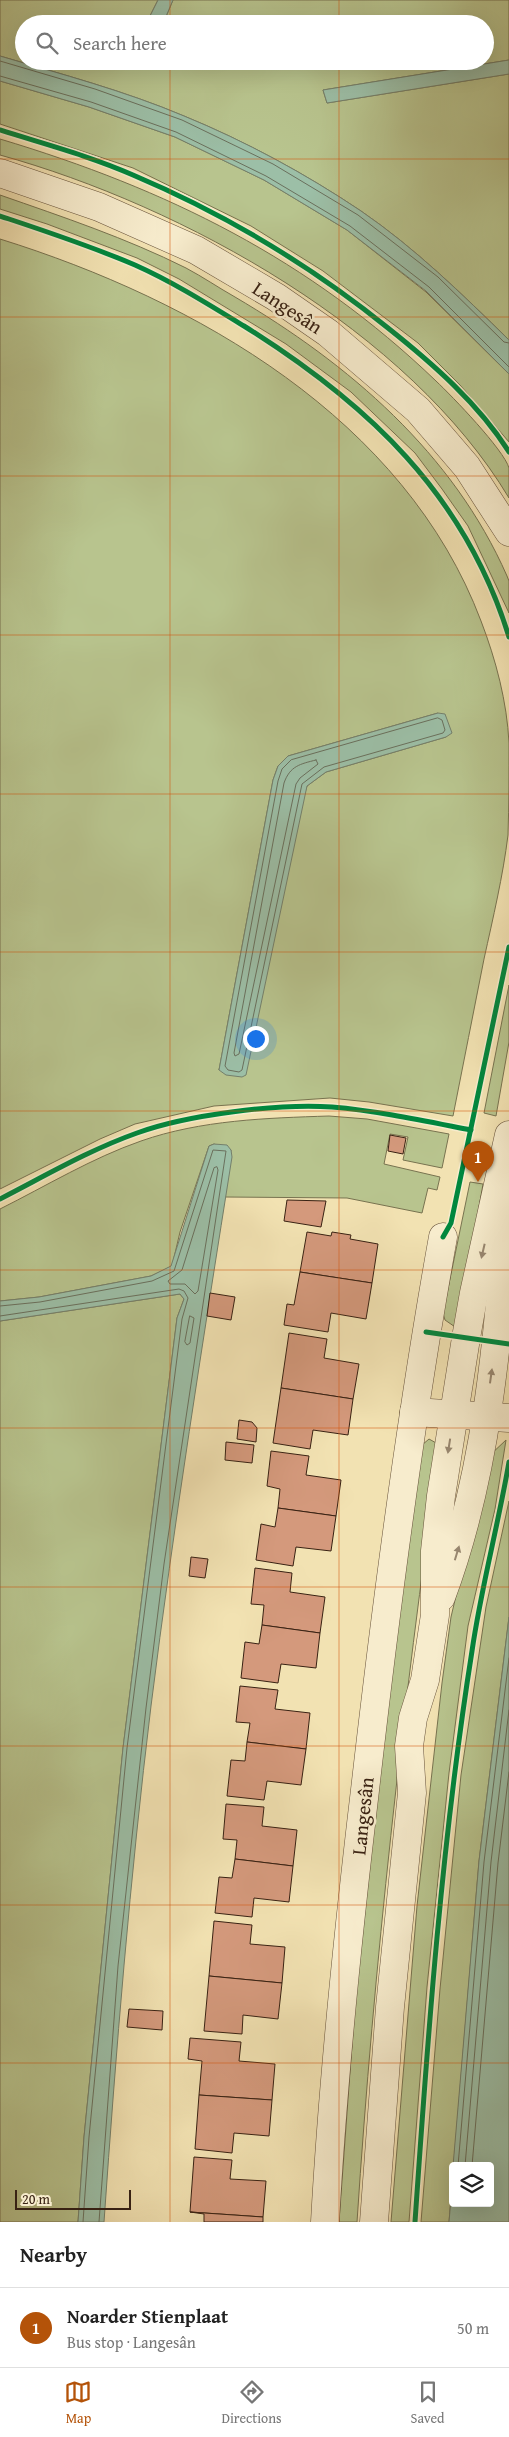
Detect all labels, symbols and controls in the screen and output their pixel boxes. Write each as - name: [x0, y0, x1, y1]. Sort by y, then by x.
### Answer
- search box: [15, 15, 494, 70]
- icon: search: [33, 29, 61, 57]
- text: Search here: [73, 29, 167, 57]
- street label: Langesân: [247, 273, 329, 341]
- your location: [243, 1026, 269, 1052]
- pin: 1: [462, 1141, 494, 1182]
- one-way arrow: [479, 1244, 487, 1259]
- one-way arrow: [487, 1368, 495, 1384]
- one-way arrow: [445, 1438, 453, 1454]
- one-way arrow: [454, 1545, 462, 1560]
- street label: Langesân: [343, 1776, 381, 1856]
- map controls: [449, 2162, 494, 2207]
- button: layers: [449, 2162, 494, 2207]
- scale bar: [15, 2187, 131, 2210]
- text: 20 m: [22, 2189, 50, 2209]
- text: Nearby: [20, 2239, 87, 2270]
- text: Noarder Stienplaat: [67, 2302, 228, 2330]
- text: 1: [32, 2316, 40, 2340]
- text: 50 m: [457, 2316, 489, 2340]
- text: Bus stop · Langesân: [67, 2330, 196, 2354]
- tab: Map: [64, 2378, 92, 2428]
- tab: Directions: [221, 2378, 282, 2428]
- tab: Saved: [411, 2378, 445, 2428]

